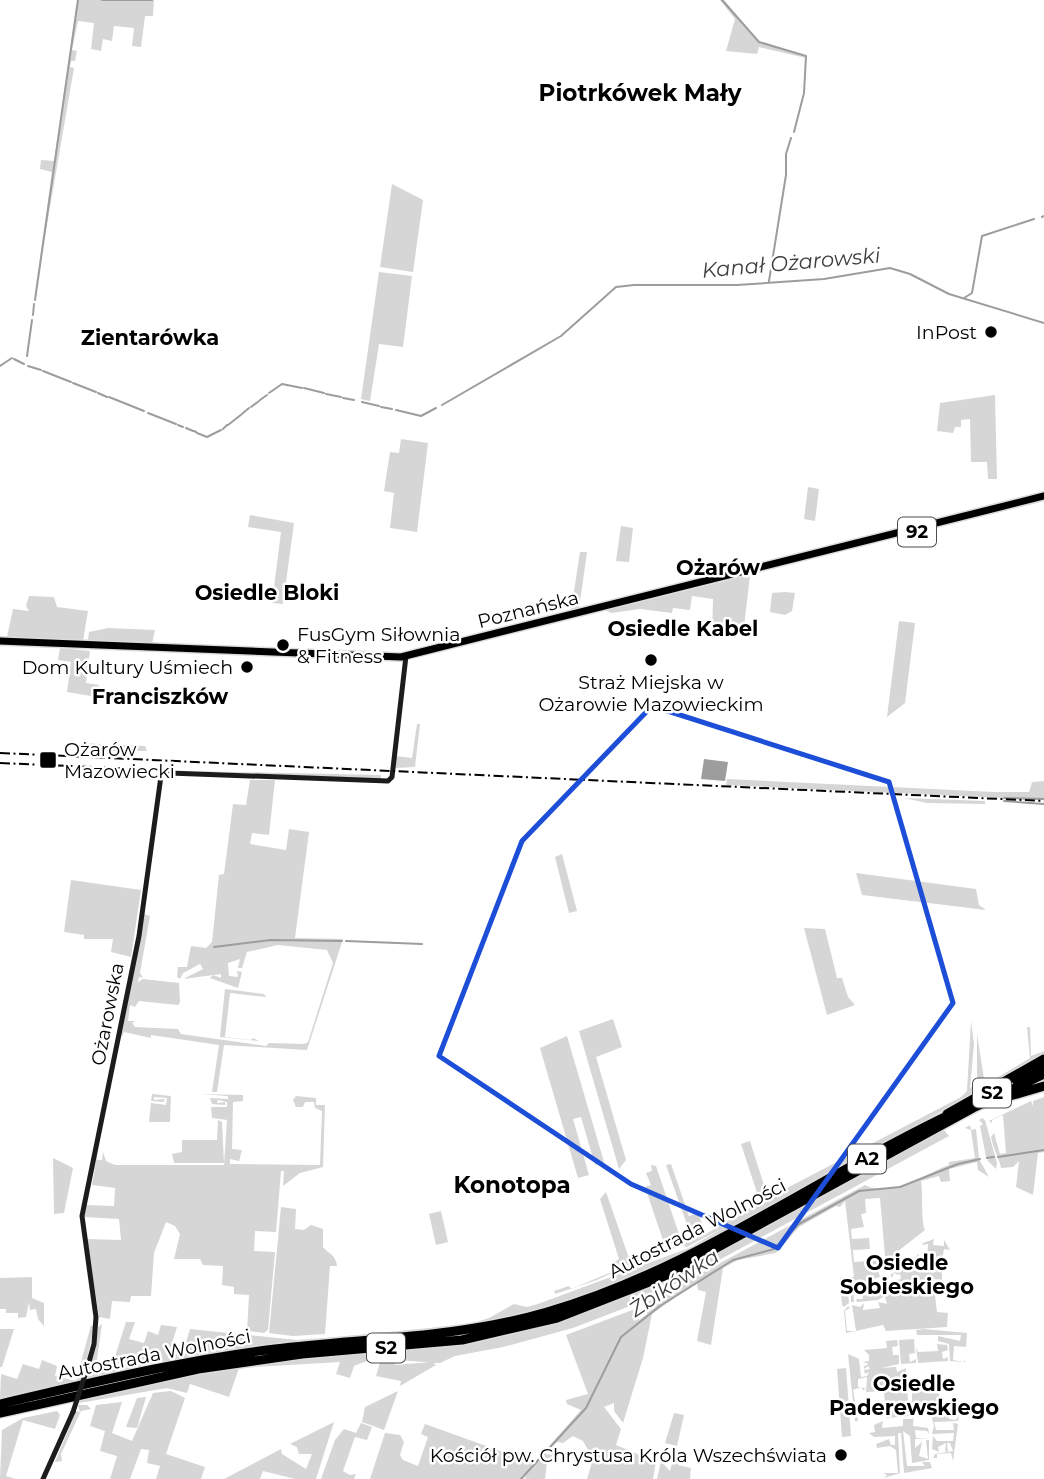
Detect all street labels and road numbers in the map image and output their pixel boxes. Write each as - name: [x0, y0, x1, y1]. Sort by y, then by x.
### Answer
- road number: 92: [898, 518, 936, 546]
- street label: Poznańska: [475, 586, 581, 633]
- street label: Ożarowska: [86, 961, 129, 1067]
- road number: S2: [973, 1078, 1011, 1108]
- road number: A2: [848, 1144, 886, 1174]
- street label: Autostrada Wolności: [605, 1174, 790, 1283]
- street label: Autostrada Wolności: [56, 1324, 253, 1385]
- road number: S2: [367, 1334, 405, 1363]

